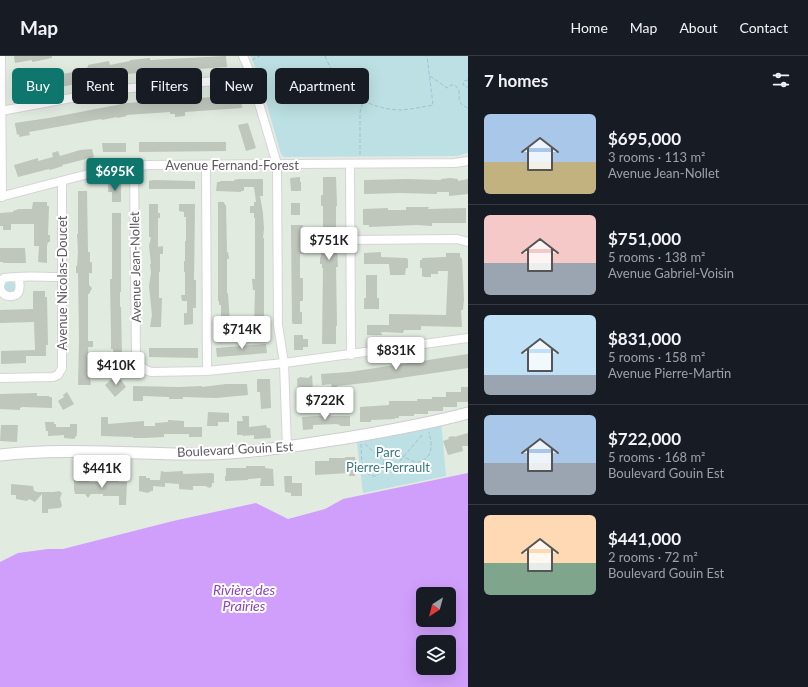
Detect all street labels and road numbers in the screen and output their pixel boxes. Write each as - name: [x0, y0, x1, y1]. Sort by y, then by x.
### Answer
- street label: Avenue Fernand-Forest: [165, 157, 299, 173]
- street label: Avenue Jean-Nollet: [126, 211, 144, 323]
- street label: Avenue Nicolas-Doucet: [54, 215, 70, 350]
- street label: Boulevard Gouin Est: [177, 438, 294, 460]

